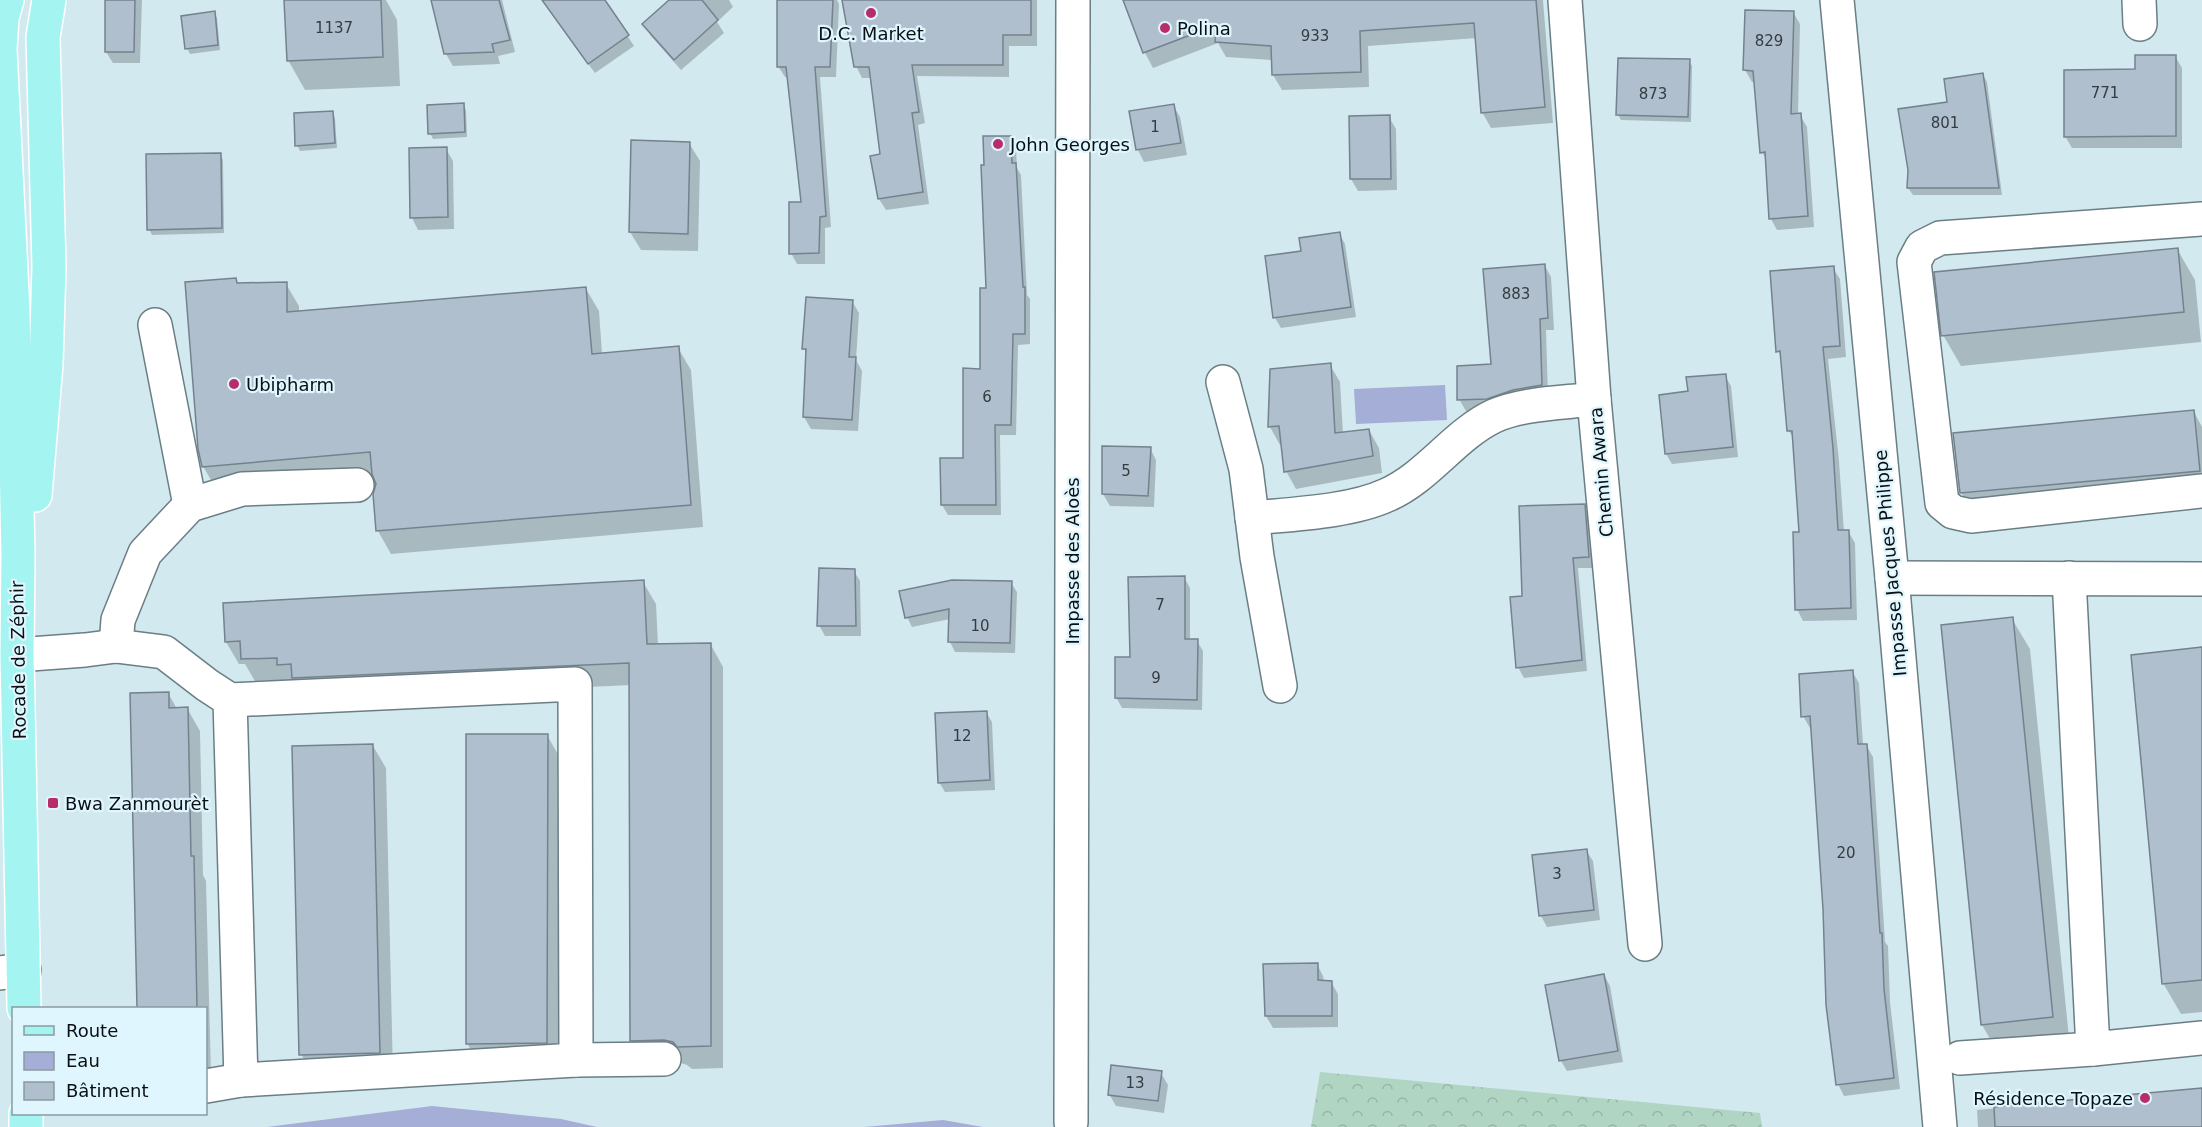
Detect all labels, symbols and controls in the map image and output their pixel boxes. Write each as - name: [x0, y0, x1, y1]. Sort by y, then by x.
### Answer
- marker: D.C. Market: [864, 6, 878, 20]
- place label: Polina: [1177, 18, 1231, 39]
- house number: 1137: [315, 19, 353, 37]
- marker: Polina: [1158, 21, 1172, 35]
- place label: D.C. Market: [818, 23, 924, 44]
- house number: 933: [1301, 27, 1329, 45]
- house number: 829: [1755, 32, 1783, 50]
- house number: 771: [2091, 84, 2119, 102]
- house number: 873: [1639, 85, 1667, 103]
- house number: 801: [1931, 114, 1959, 132]
- house number: 1: [1150, 118, 1160, 136]
- place label: John Georges: [1009, 134, 1130, 155]
- marker: John Georges: [991, 137, 1005, 151]
- house number: 883: [1502, 285, 1530, 303]
- place label: Ubipharm: [246, 374, 334, 395]
- marker: Ubipharm: [227, 377, 241, 391]
- house number: 6: [982, 388, 992, 406]
- street label: Chemin Awara: [1585, 406, 1617, 538]
- street label: Impasse Jacques Philippe: [1870, 449, 1910, 677]
- house number: 5: [1121, 462, 1131, 480]
- street label: Impasse des Aloès: [1062, 477, 1083, 645]
- street label: Rocade de Zéphir: [6, 580, 30, 740]
- house number: 7: [1155, 596, 1165, 614]
- house number: 10: [970, 617, 990, 635]
- house number: 9: [1151, 669, 1161, 687]
- house number: 12: [952, 727, 972, 745]
- place label: Bwa Zanmourèt: [65, 793, 209, 814]
- marker: Bwa Zanmourèt: [46, 796, 60, 810]
- house number: 20: [1836, 844, 1856, 862]
- house number: 3: [1552, 865, 1562, 883]
- legend: [12, 1007, 207, 1115]
- text: Route: [66, 1020, 118, 1041]
- text: Eau: [66, 1050, 100, 1071]
- house number: 13: [1125, 1074, 1145, 1092]
- text: Bâtiment: [66, 1080, 149, 1101]
- place label: Résidence Topaze: [1973, 1088, 2133, 1109]
- marker: Résidence Topaze: [2138, 1091, 2152, 1105]

